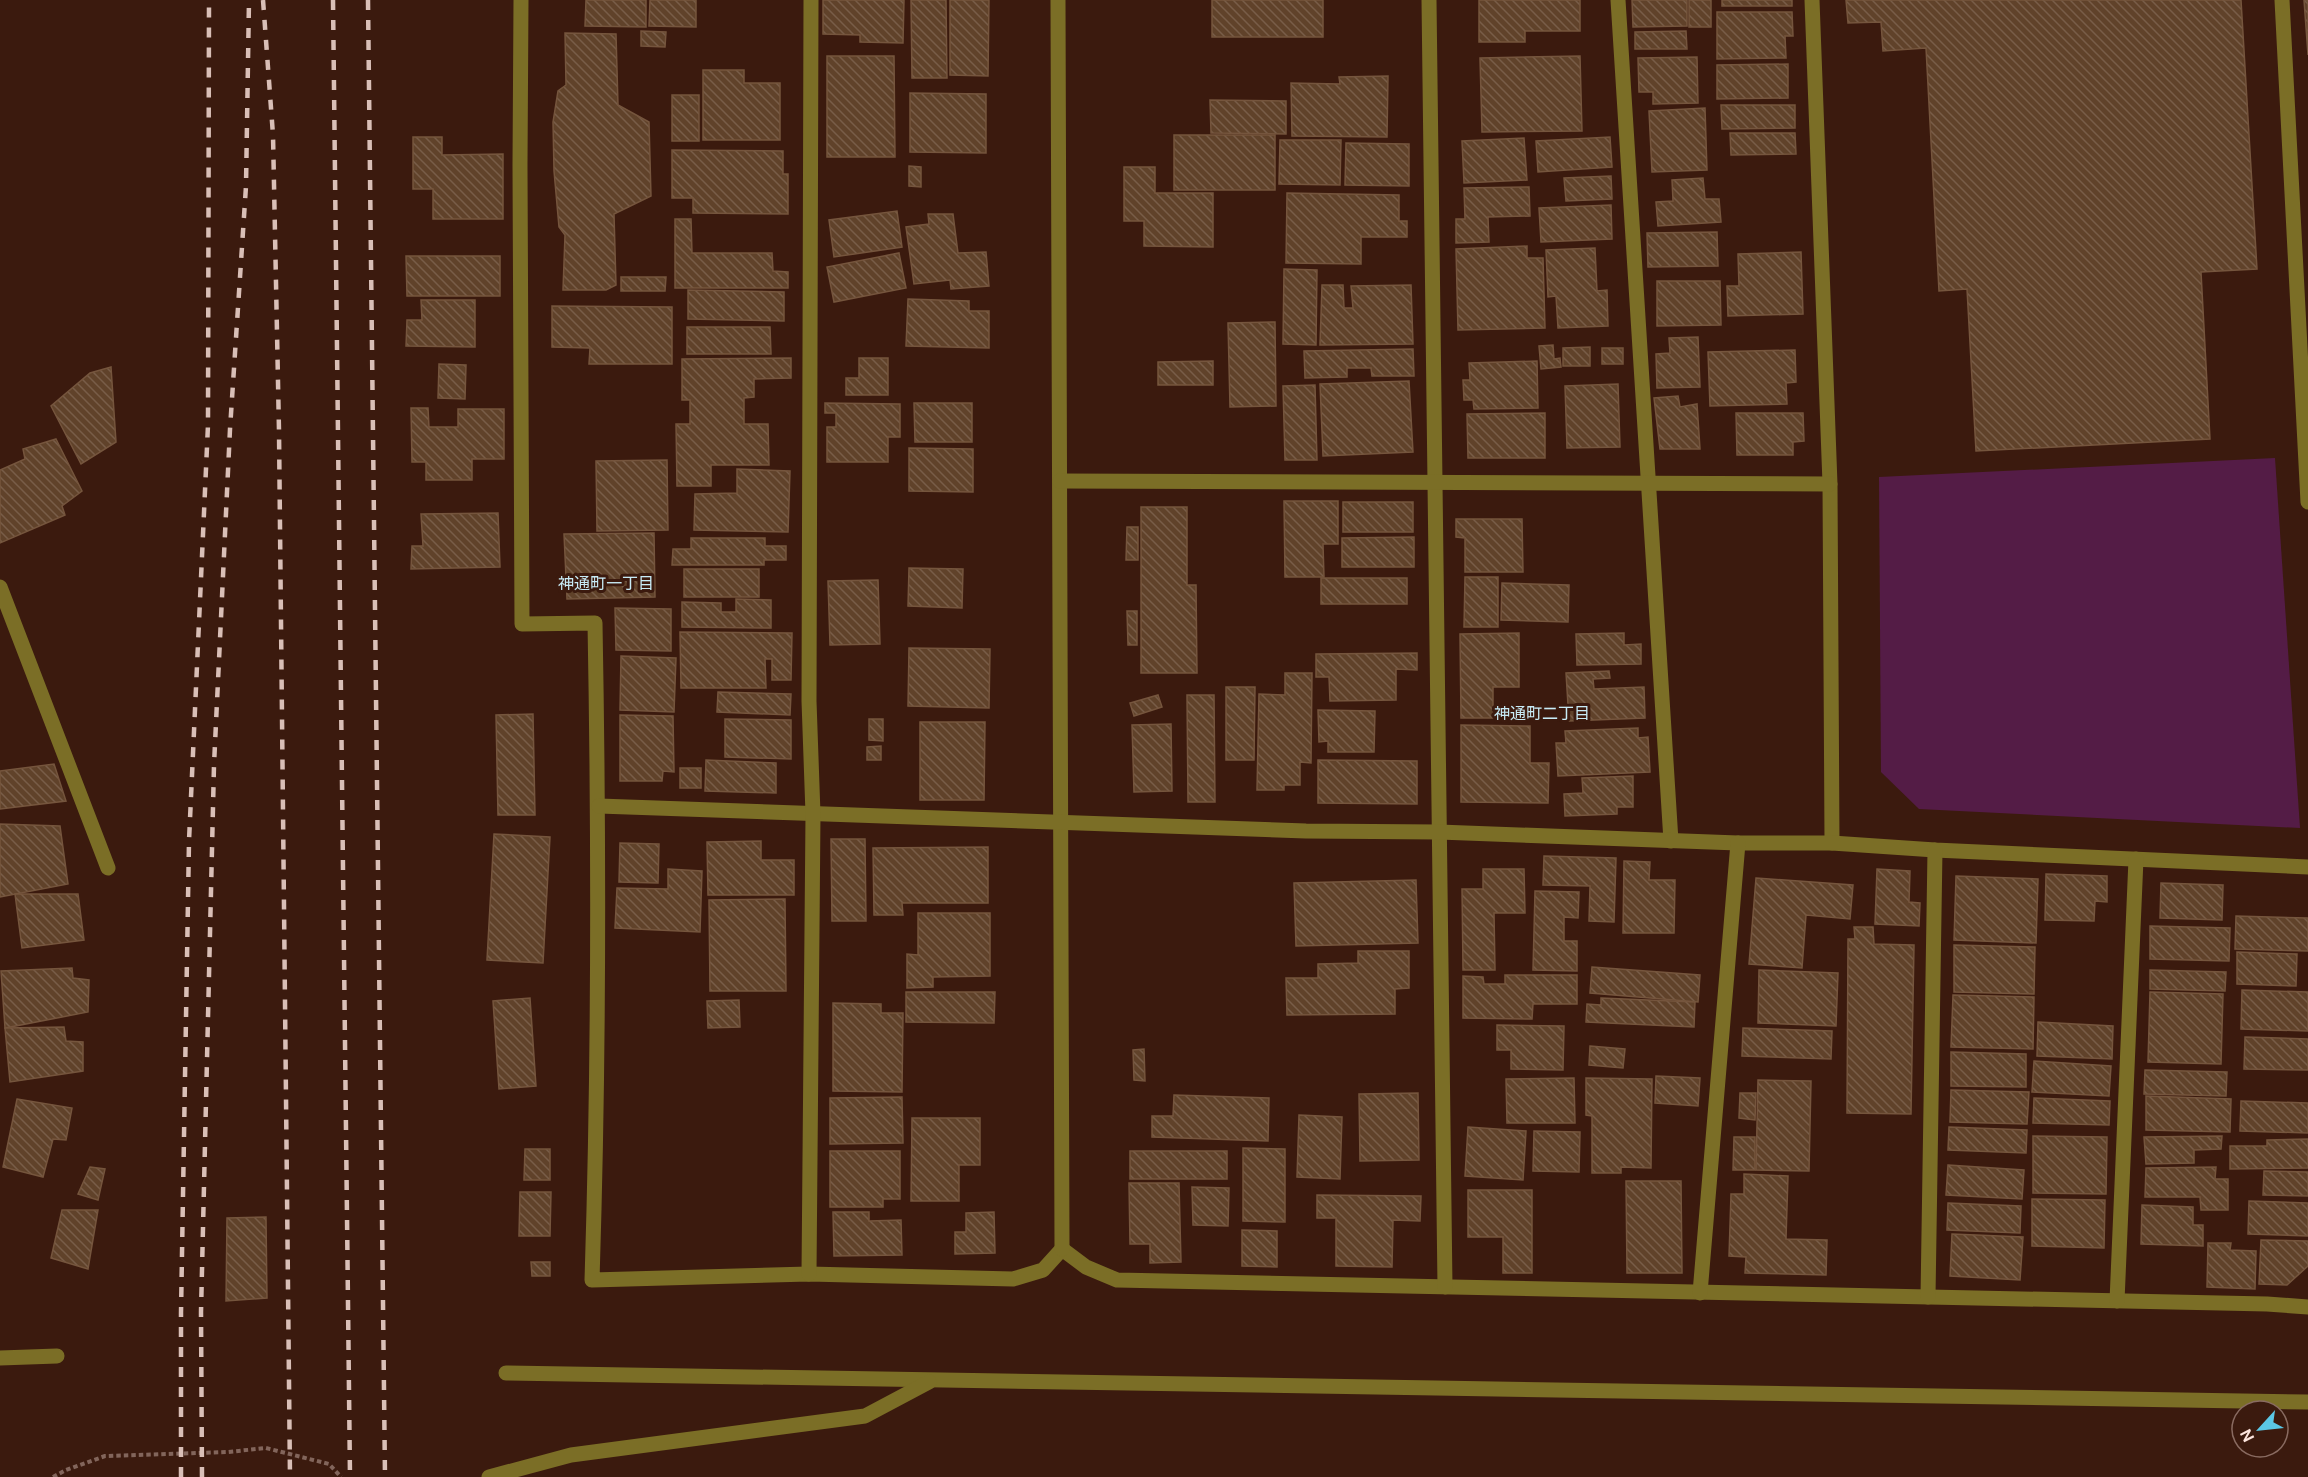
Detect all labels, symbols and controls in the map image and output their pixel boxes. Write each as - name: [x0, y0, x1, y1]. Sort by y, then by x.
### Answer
- district label: 神通町一丁目: [558, 573, 654, 594]
- district label: 神通町二丁目: [1494, 703, 1590, 724]
- north arrow: [2230, 1399, 2290, 1459]
- text: N: [2235, 1426, 2259, 1446]

